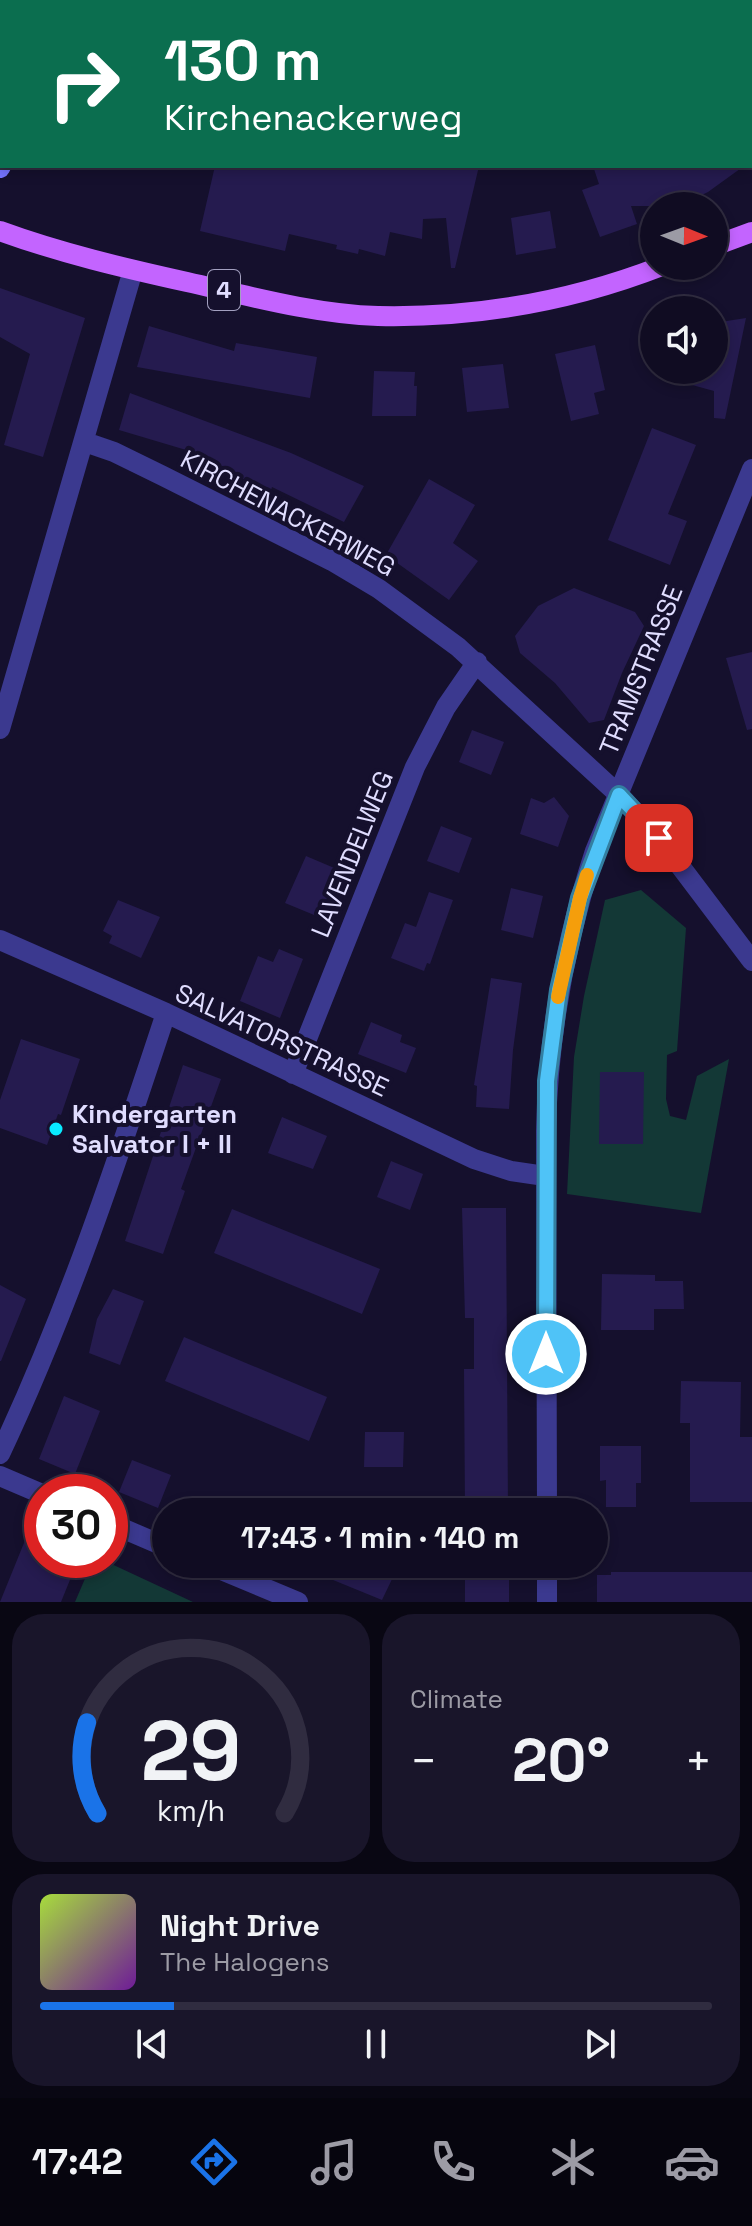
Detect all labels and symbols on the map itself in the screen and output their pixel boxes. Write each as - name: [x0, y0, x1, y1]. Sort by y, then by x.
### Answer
- north arrow: [640, 192, 728, 280]
- road number: 4: [208, 270, 240, 310]
- street label: KIRCHENACKERWEG: [175, 442, 401, 584]
- street label: TRAMSTRASSE: [591, 580, 691, 760]
- street label: LAVENDELWEG: [303, 766, 401, 942]
- pin: [625, 804, 693, 872]
- street label: SALVATORSTRASSE: [170, 976, 394, 1104]
- place label: Kindergarten Salvator I + II: [72, 1097, 237, 1161]
- marker: Kindergarten Salvator I + II: [47, 1120, 65, 1138]
- position arrow: [504, 1312, 588, 1396]
- speed limit sign: 30: [24, 1474, 128, 1578]

